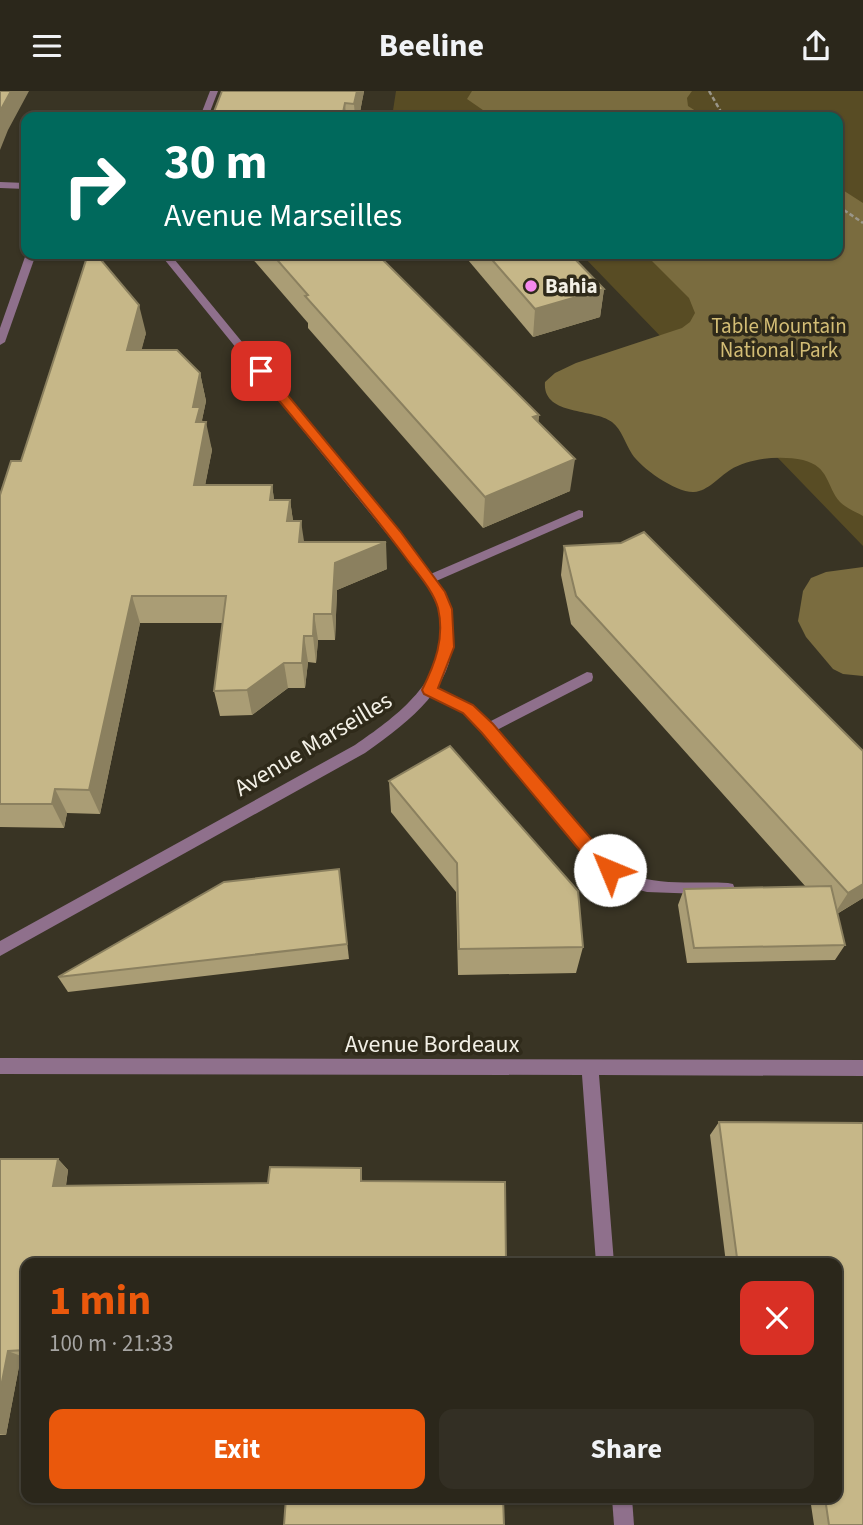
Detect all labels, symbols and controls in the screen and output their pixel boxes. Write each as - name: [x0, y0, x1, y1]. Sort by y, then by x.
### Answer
- text: Beeline: [379, 23, 484, 69]
- icon: menu: [28, 27, 66, 65]
- icon: share: [797, 27, 835, 65]
- text: 30 m: [164, 128, 268, 198]
- icon: right: [49, 140, 140, 231]
- text: Avenue Marseilles: [164, 193, 402, 239]
- place label: Bahia: [545, 271, 598, 301]
- marker: Bahia: [523, 278, 539, 294]
- park label: Table Mountain National Park: [711, 311, 847, 365]
- pin: [231, 341, 291, 401]
- icon: arrive: [242, 352, 280, 390]
- street label: Avenue Marseilles: [228, 683, 399, 805]
- position arrow: [573, 833, 647, 907]
- street label: Avenue Bordeaux: [345, 1027, 520, 1062]
- text: 1 min: [49, 1271, 151, 1331]
- button: close: [740, 1281, 814, 1355]
- text: 100 m · 21:33: [49, 1327, 173, 1360]
- button: Exit: [49, 1409, 425, 1489]
- button: Share: [439, 1409, 814, 1489]

